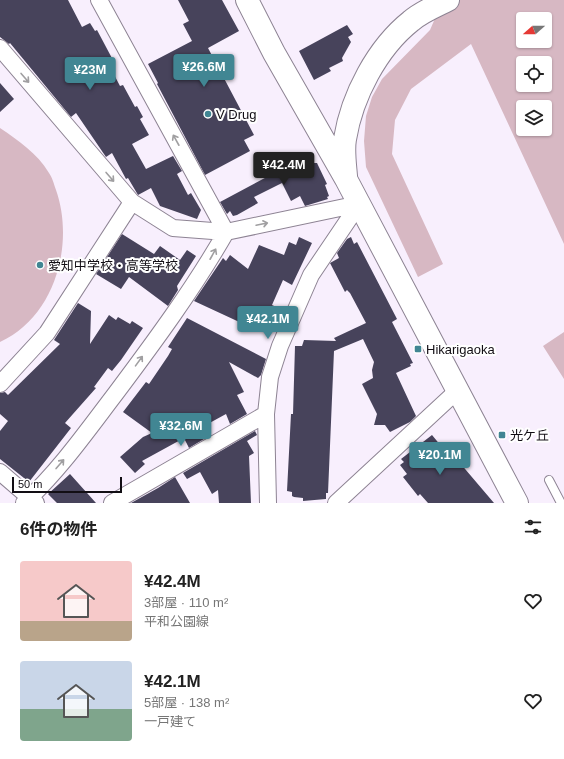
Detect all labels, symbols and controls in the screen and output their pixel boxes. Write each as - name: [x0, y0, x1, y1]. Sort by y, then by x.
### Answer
- north arrow: [516, 12, 552, 48]
- map controls: [516, 12, 552, 136]
- pin: ¥26.6M: [171, 54, 237, 88]
- button: locate: [516, 56, 552, 92]
- pin: ¥23M: [66, 57, 114, 91]
- text: ¥26.6M: [182, 59, 226, 74]
- text: ¥23M: [74, 62, 106, 77]
- one-way arrow: [21, 73, 30, 83]
- button: layers: [516, 100, 552, 136]
- place label: V Drug: [216, 107, 256, 122]
- marker: V Drug: [203, 109, 213, 119]
- one-way arrow: [172, 135, 179, 147]
- pin: ¥42.4M: [251, 152, 317, 186]
- text: ¥42.4M: [262, 157, 306, 172]
- one-way arrow: [105, 171, 114, 181]
- one-way arrow: [255, 220, 268, 228]
- one-way arrow: [210, 248, 218, 260]
- place label: 愛知中学校・高等学校: [48, 258, 178, 273]
- marker: 愛知中学校・高等学校: [35, 260, 45, 270]
- pin: ¥42.1M: [235, 306, 301, 340]
- text: ¥42.1M: [246, 311, 290, 326]
- place label: Hikarigaoka: [426, 342, 495, 357]
- marker: Hikarigaoka: [413, 344, 423, 354]
- one-way arrow: [135, 356, 144, 367]
- pin: ¥32.6M: [148, 413, 214, 447]
- text: ¥32.6M: [159, 418, 203, 433]
- place label: 光ケ丘: [510, 428, 549, 443]
- marker: 光ケ丘: [497, 430, 507, 440]
- pin: ¥20.1M: [407, 442, 473, 476]
- text: ¥20.1M: [418, 447, 462, 462]
- one-way arrow: [55, 459, 64, 469]
- scale bar: [12, 475, 122, 494]
- text: 50 m: [18, 478, 42, 490]
- icon: filters: [522, 516, 544, 538]
- text: 6件の物件: [20, 520, 97, 539]
- text: ¥42.4M: [144, 572, 201, 591]
- icon: home: [52, 577, 100, 625]
- icon: heart: [522, 590, 544, 612]
- text: 3部屋 · 110 m²: [144, 595, 228, 610]
- text: 平和公園線: [144, 614, 209, 629]
- text: ¥42.1M: [144, 672, 201, 691]
- icon: home: [52, 677, 100, 725]
- icon: heart: [522, 690, 544, 712]
- text: 5部屋 · 138 m²: [144, 695, 229, 710]
- text: 一戸建て: [144, 714, 196, 729]

